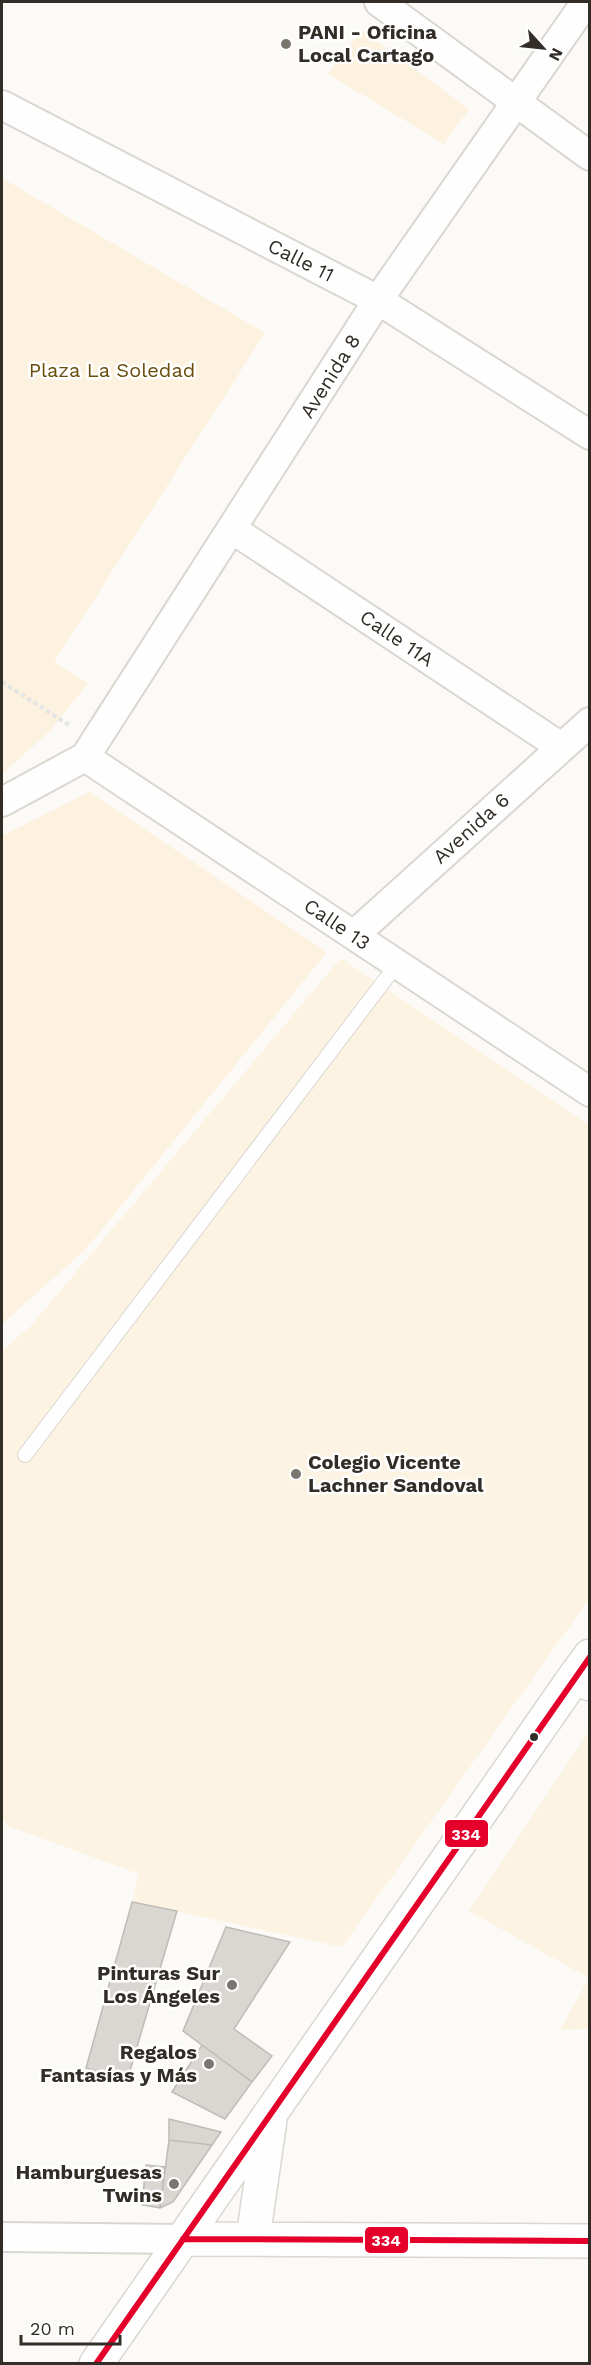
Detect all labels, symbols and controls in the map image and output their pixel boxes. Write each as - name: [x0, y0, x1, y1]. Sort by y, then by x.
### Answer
- north arrow: [513, 18, 573, 78]
- place label: PANI - Oficina Local Cartago: [298, 20, 437, 67]
- marker: PANI - Oficina Local Cartago: [279, 37, 293, 51]
- text: N: [545, 45, 567, 64]
- street label: Calle 11: [264, 233, 338, 287]
- street label: Avenida 8: [295, 329, 365, 423]
- park label: Plaza La Soledad: [29, 358, 195, 382]
- street label: Calle 11A: [355, 605, 439, 671]
- street label: Avenida 6: [428, 787, 514, 869]
- street label: Calle 13: [299, 893, 375, 955]
- place label: Colegio Vicente Lachner Sandoval: [308, 1450, 484, 1497]
- marker: Colegio Vicente Lachner Sandoval: [289, 1467, 303, 1481]
- unlabelled marker: [528, 1731, 540, 1743]
- line badge: 334: [444, 1819, 489, 1848]
- text: 334: [451, 1825, 481, 1844]
- place label: Pinturas Sur Los Ángeles: [97, 1961, 220, 2008]
- marker: Pinturas Sur Los Ángeles: [225, 1978, 239, 1992]
- place label: Regalos Fantasías y Más: [40, 2040, 197, 2087]
- marker: Regalos Fantasías y Más: [202, 2057, 216, 2071]
- place label: Hamburguesas Twins: [15, 2160, 162, 2207]
- marker: Hamburguesas Twins: [167, 2177, 181, 2191]
- line badge: 334: [364, 2226, 409, 2254]
- text: 334: [371, 2231, 401, 2250]
- scale bar: [21, 2308, 120, 2346]
- text: 20 m: [30, 2318, 75, 2339]

